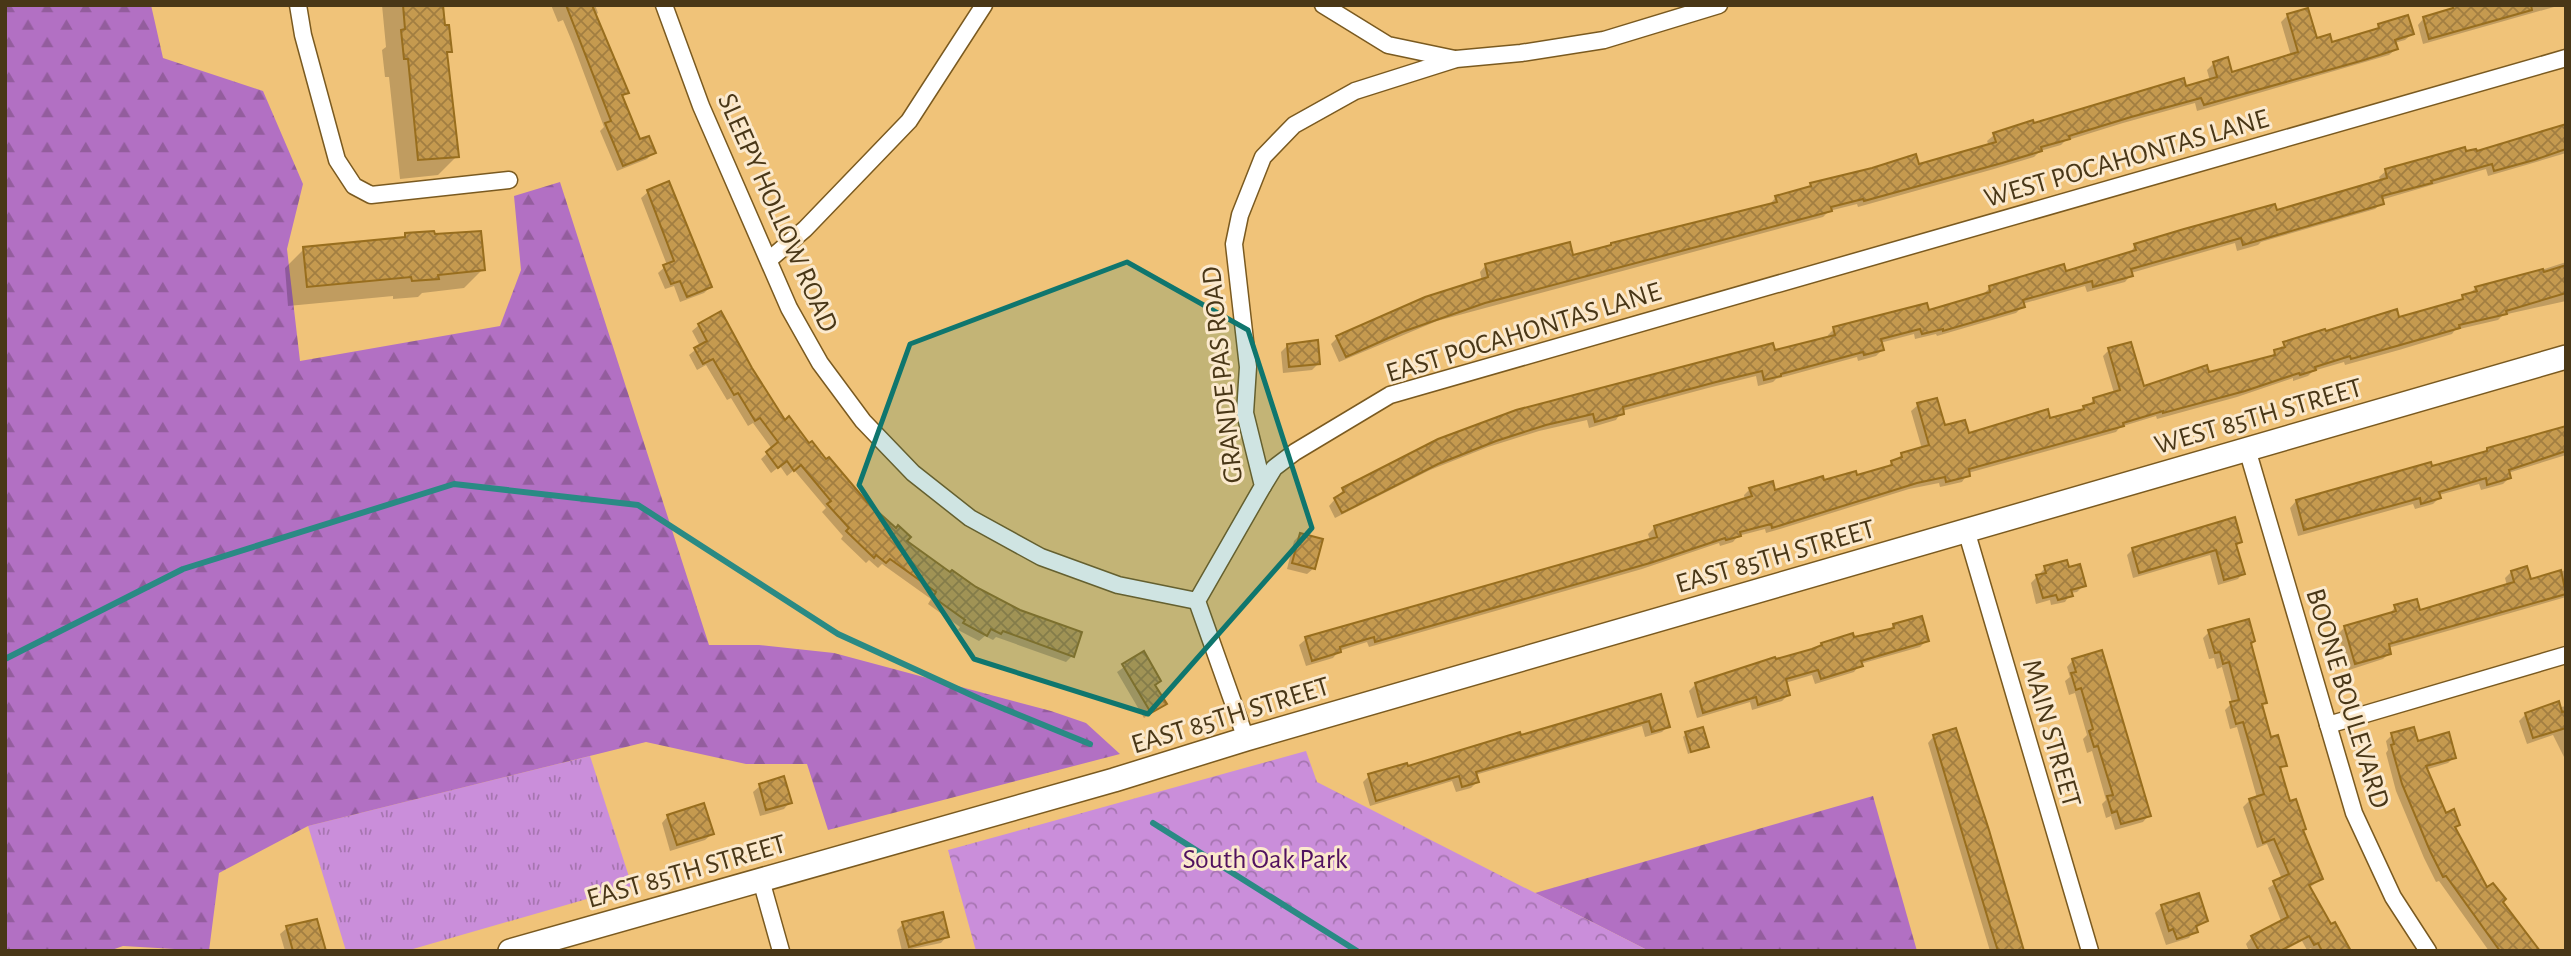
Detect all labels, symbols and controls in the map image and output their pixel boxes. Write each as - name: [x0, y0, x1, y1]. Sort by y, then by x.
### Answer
- street label: SLEEPY HOLLOW ROAD: [712, 89, 842, 336]
- street label: WEST POCAHONTAS LANE: [1981, 105, 2272, 213]
- street label: GRANDE PAS ROAD: [1198, 265, 1248, 485]
- street label: EAST POCAHONTAS LANE: [1383, 278, 1664, 388]
- street label: WEST 85TH STREET: [2151, 374, 2366, 460]
- street label: EAST 85TH STREET: [1673, 515, 1879, 599]
- street label: BOONE BOULEVARD: [2300, 585, 2394, 812]
- street label: MAIN STREET: [2017, 657, 2086, 811]
- street label: EAST 85TH STREET: [1128, 672, 1333, 759]
- street label: EAST 85TH STREET: [584, 830, 790, 914]
- park label: South Oak Park: [1182, 846, 1348, 874]

